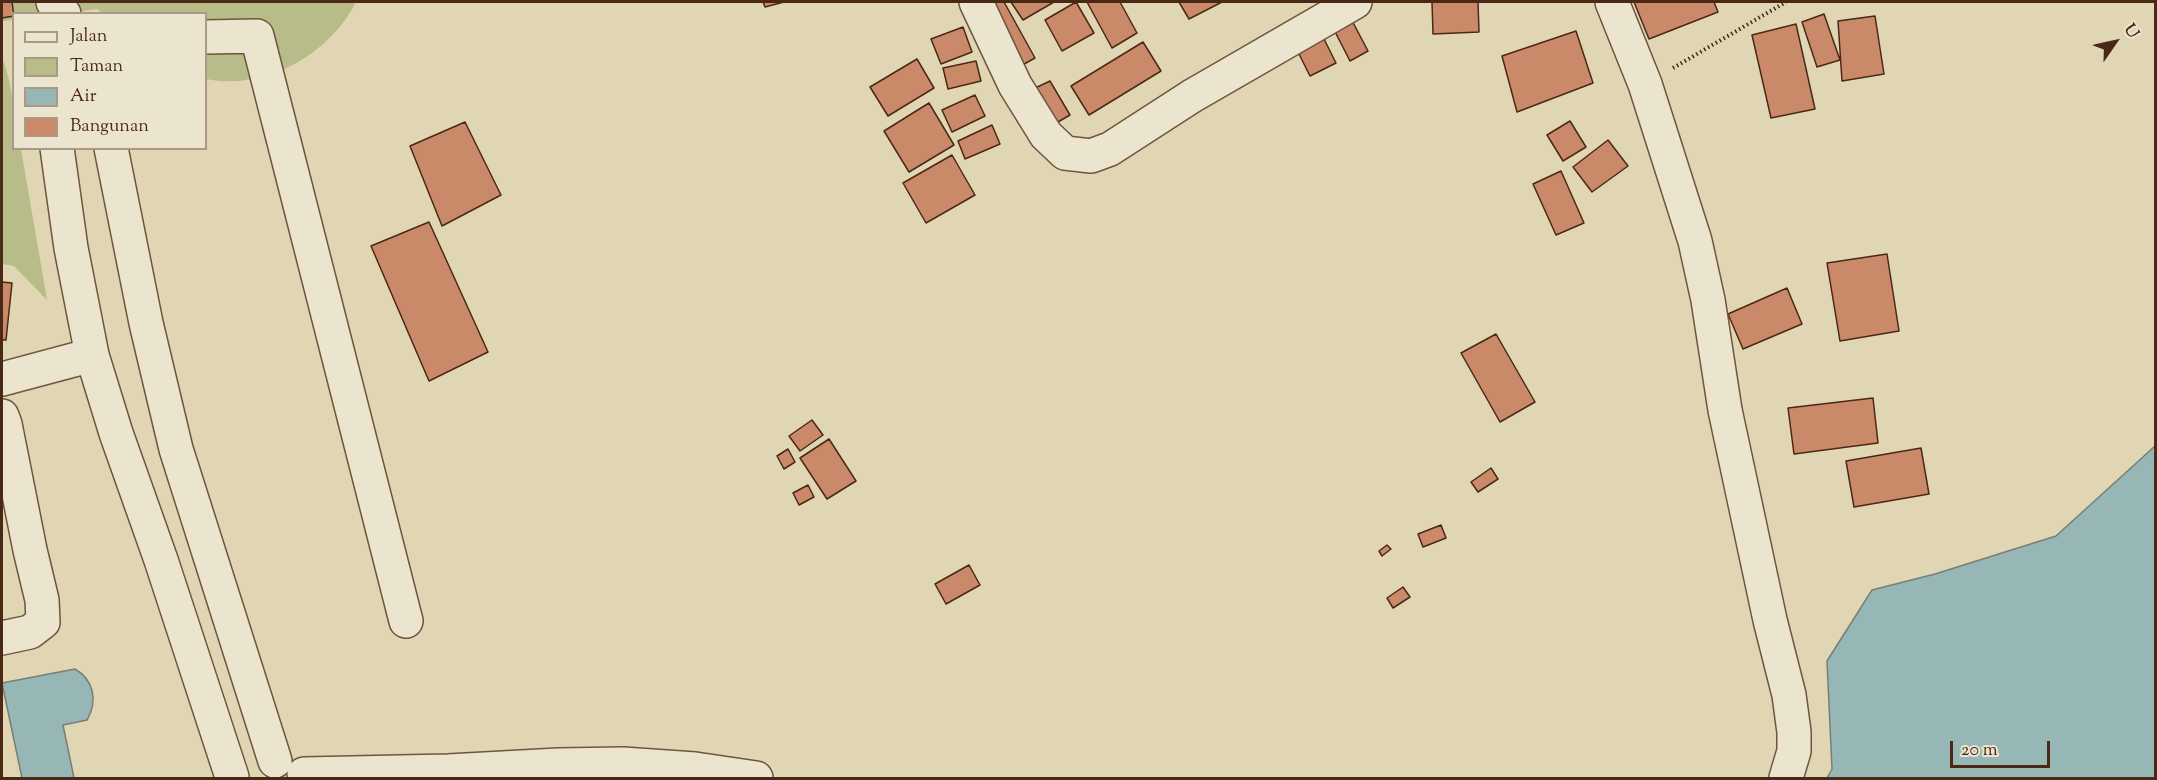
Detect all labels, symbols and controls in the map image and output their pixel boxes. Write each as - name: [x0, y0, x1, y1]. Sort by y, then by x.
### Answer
- legend: [12, 12, 207, 150]
- north arrow: [2085, 12, 2145, 72]
- text: U: [2117, 20, 2144, 43]
- text: Jalan: [70, 24, 107, 50]
- text: Taman: [70, 54, 123, 80]
- text: Air: [70, 84, 96, 110]
- text: Bangunan: [70, 114, 149, 140]
- scale bar: [1953, 729, 2054, 767]
- text: 20 m: [1961, 738, 1998, 764]

